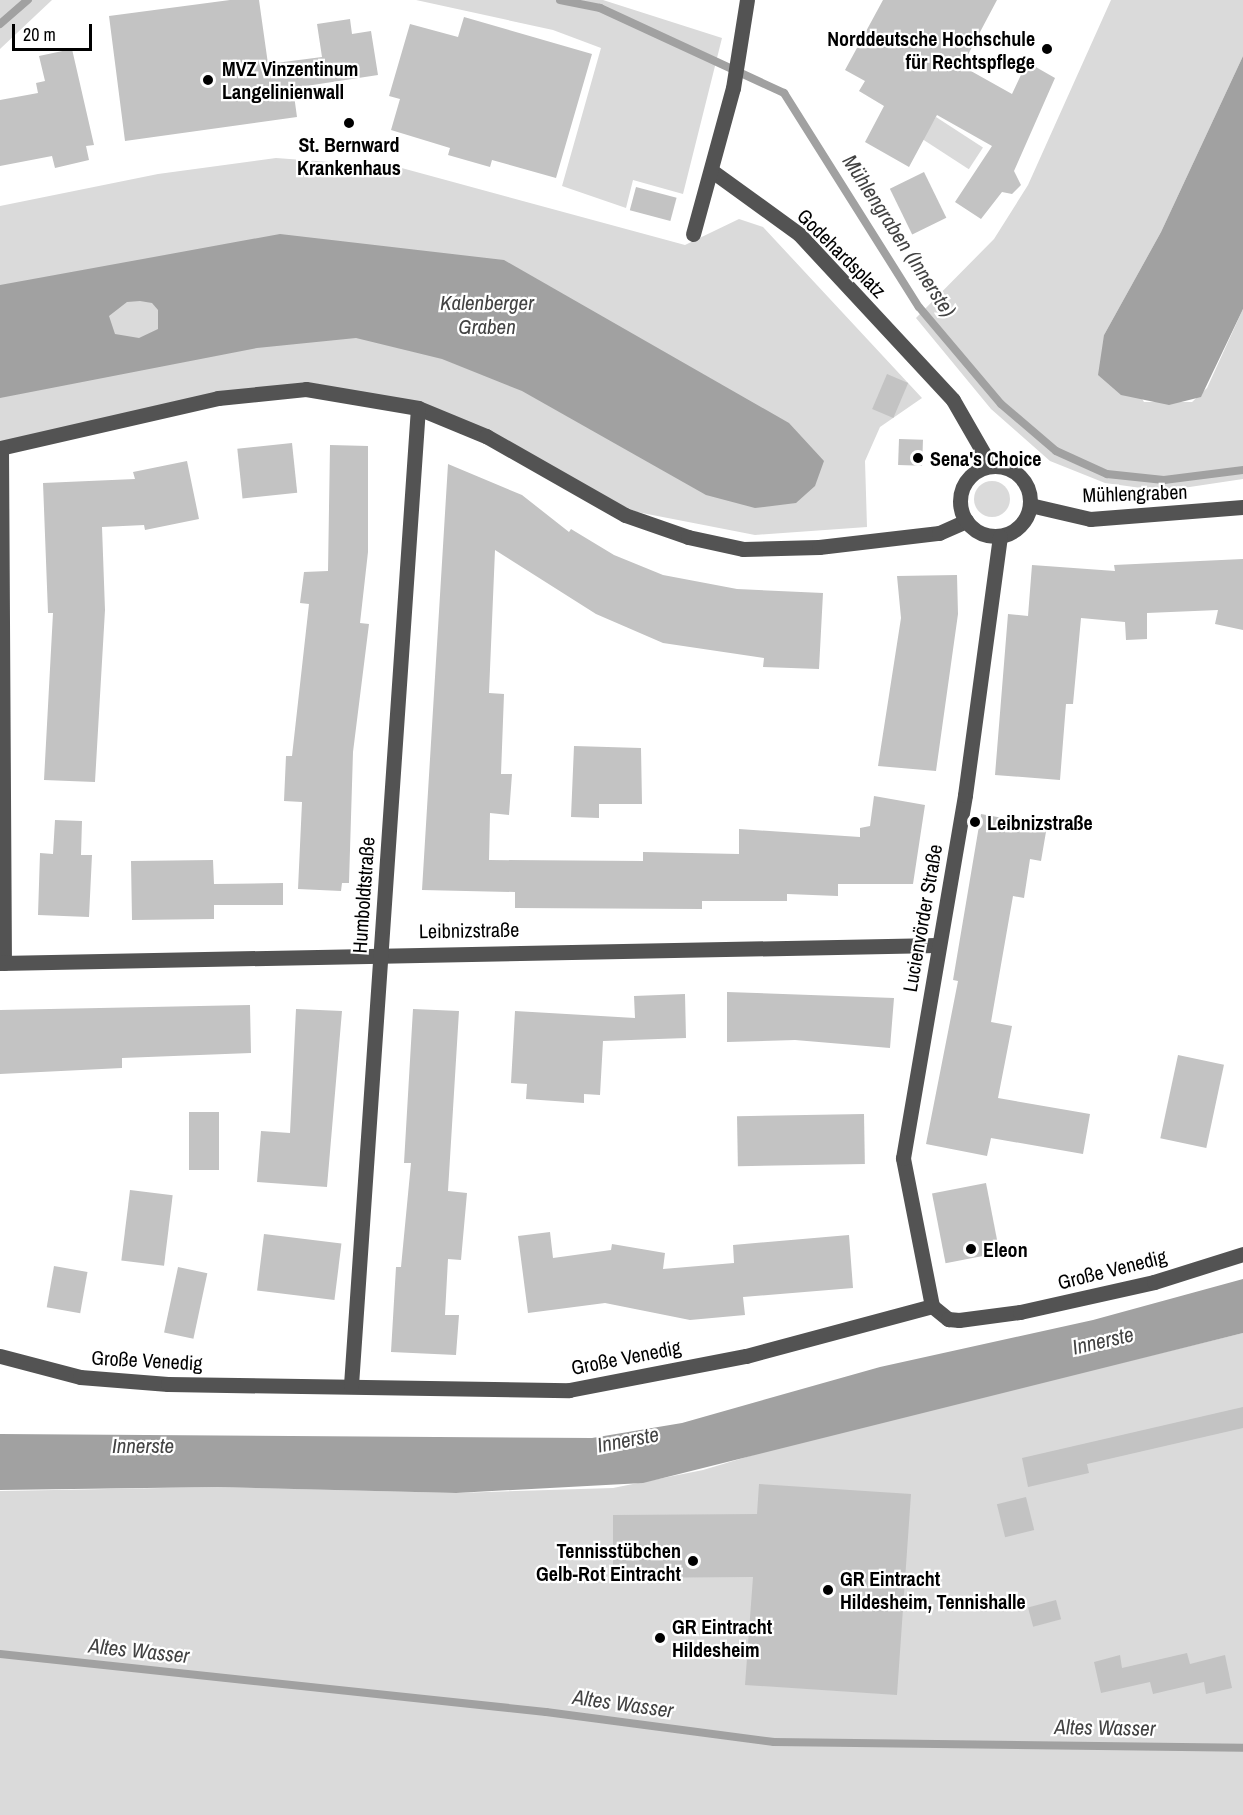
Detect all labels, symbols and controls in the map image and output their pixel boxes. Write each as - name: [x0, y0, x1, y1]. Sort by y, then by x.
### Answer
- scale bar: [15, 12, 94, 50]
- text: 20 m: [23, 22, 56, 47]
- place label: Norddeutsche Hochschule für Rechtspflege: [827, 26, 1035, 73]
- marker: Norddeutsche Hochschule für Rechtspflege: [1040, 42, 1054, 56]
- place label: MVZ Vinzentinum Langelinienwall: [222, 56, 358, 103]
- marker: MVZ Vinzentinum Langelinienwall: [199, 71, 217, 89]
- marker: St. Bernward Krankenhaus: [342, 116, 356, 130]
- place label: St. Bernward Krankenhaus: [297, 132, 401, 179]
- water label: Mühlengraben (Innerste): [837, 150, 961, 322]
- street label: Godehardsplatz: [793, 204, 891, 302]
- water label: Kalenberger Graben: [440, 290, 534, 340]
- place label: Sena's Choice: [930, 446, 1041, 470]
- marker: Sena's Choice: [911, 451, 925, 465]
- street label: Mühlengraben: [1082, 479, 1188, 507]
- place label: Leibnizstraße: [987, 810, 1093, 834]
- marker: Leibnizstraße: [968, 815, 982, 829]
- street label: Humboldtstraße: [347, 836, 379, 954]
- street label: Lucienvörder Straße: [897, 842, 947, 994]
- street label: Leibnizstraße: [419, 917, 519, 943]
- place label: Eleon: [983, 1237, 1028, 1261]
- marker: Eleon: [964, 1242, 978, 1256]
- street label: Große Venedig: [1055, 1244, 1169, 1294]
- water label: Innerste: [1070, 1322, 1136, 1360]
- street label: Große Venedig: [569, 1335, 683, 1379]
- street label: Große Venedig: [91, 1345, 203, 1375]
- water label: Innerste: [595, 1422, 661, 1458]
- water label: Innerste: [112, 1433, 174, 1459]
- place label: Tennisstübchen Gelb-Rot Eintracht: [536, 1538, 681, 1585]
- marker: Tennisstübchen Gelb-Rot Eintracht: [686, 1554, 700, 1568]
- place label: GR Eintracht Hildesheim, Tennishalle: [840, 1566, 1026, 1613]
- marker: GR Eintracht Hildesheim, Tennishalle: [821, 1583, 835, 1597]
- place label: GR Eintracht Hildesheim: [672, 1614, 772, 1661]
- marker: GR Eintracht Hildesheim: [653, 1631, 667, 1645]
- water label: Altes Wasser: [87, 1633, 191, 1669]
- water label: Altes Wasser: [571, 1684, 675, 1724]
- water label: Altes Wasser: [1054, 1715, 1156, 1741]

